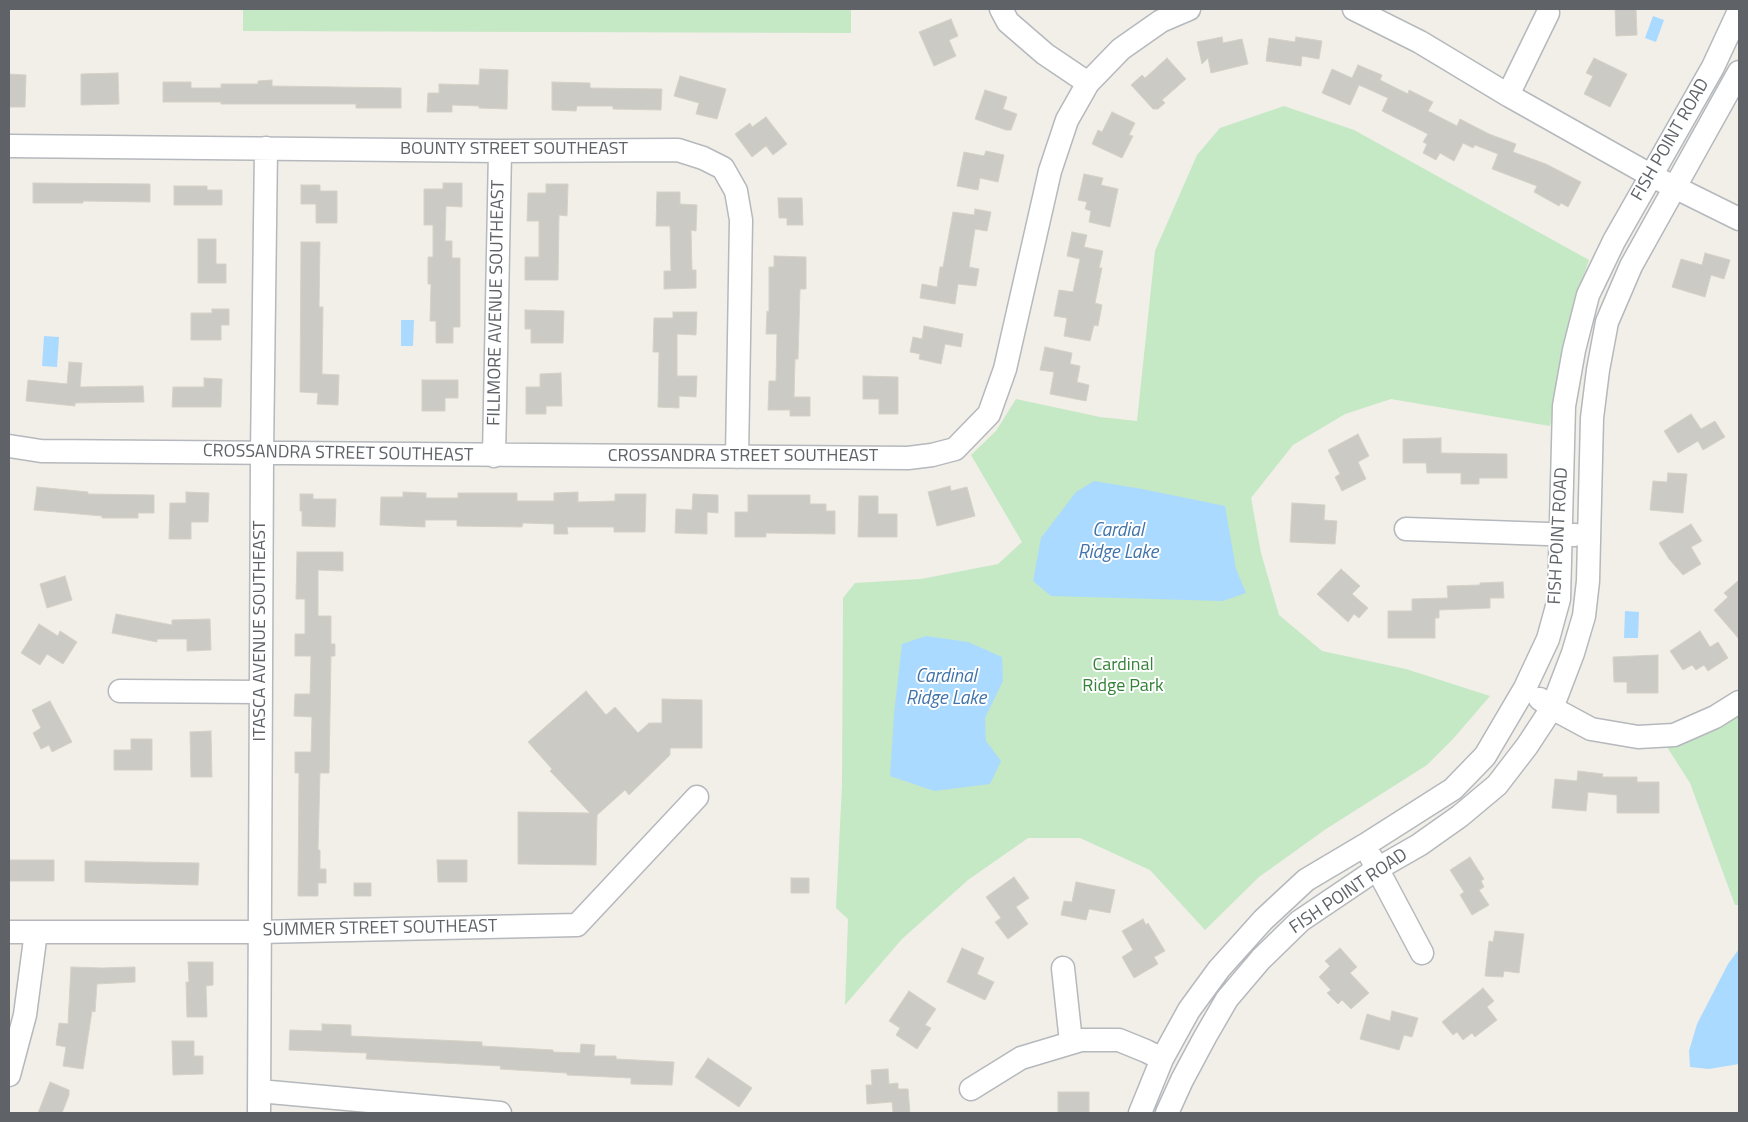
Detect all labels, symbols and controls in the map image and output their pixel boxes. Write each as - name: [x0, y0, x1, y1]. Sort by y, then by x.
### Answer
- street label: FISH POINT ROAD: [1627, 75, 1715, 205]
- street label: BOUNTY STREET SOUTHEAST: [400, 139, 628, 161]
- street label: FILLMORE AVENUE SOUTHEAST: [484, 180, 510, 426]
- street label: CROSSANDRA STREET SOUTHEAST: [203, 441, 473, 467]
- street label: CROSSANDRA STREET SOUTHEAST: [608, 446, 878, 468]
- street label: FISH POINT ROAD: [1545, 467, 1573, 605]
- water label: Cardial Ridge Lake: [1078, 520, 1158, 564]
- street label: ITASCA AVENUE SOUTHEAST: [250, 521, 272, 741]
- park label: Cardinal Ridge Park: [1082, 655, 1164, 698]
- water label: Cardinal Ridge Lake: [906, 666, 986, 710]
- street label: FISH POINT ROAD: [1286, 845, 1412, 939]
- street label: SUMMER STREET SOUTHEAST: [262, 916, 498, 942]

